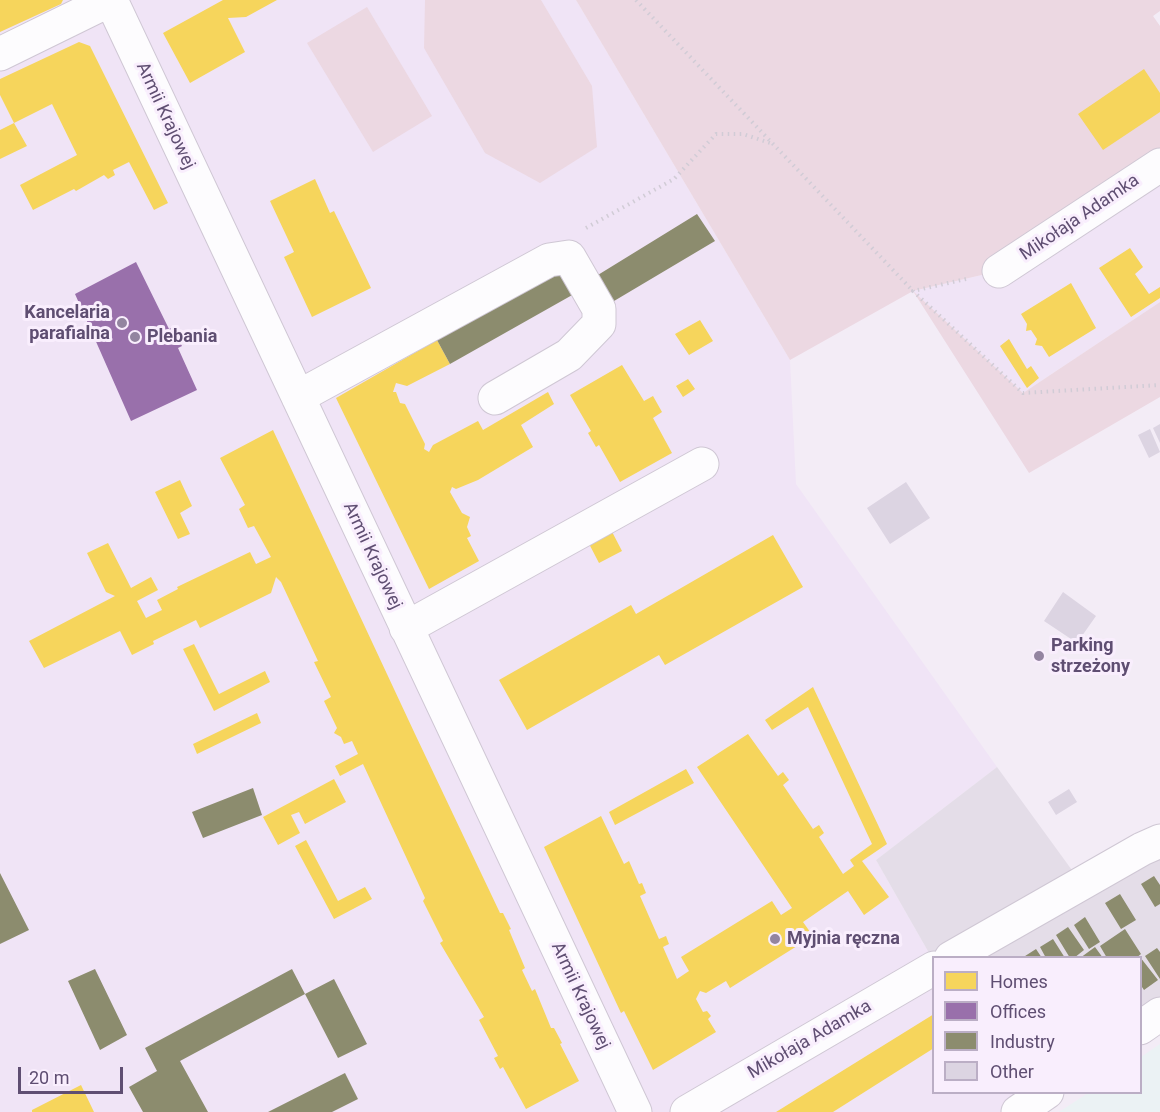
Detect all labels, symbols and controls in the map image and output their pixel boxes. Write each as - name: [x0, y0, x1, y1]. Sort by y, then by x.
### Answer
- street label: Armii Krajowej: [131, 59, 199, 173]
- street label: Mikołaja Adamka: [1016, 170, 1144, 266]
- place label: Kancelaria parafialna: [24, 302, 110, 344]
- marker: Kancelaria parafialna: [115, 316, 129, 330]
- place label: Plebania: [147, 326, 217, 348]
- marker: Plebania: [128, 330, 142, 344]
- street label: Armii Krajowej: [338, 499, 406, 613]
- place label: Parking strzeżony: [1051, 635, 1130, 678]
- marker: Parking strzeżony: [1032, 649, 1046, 663]
- place label: Myjnia ręczna: [787, 928, 900, 950]
- marker: Myjnia ręczna: [768, 932, 782, 946]
- street label: Armii Krajowej: [546, 939, 614, 1053]
- legend: [932, 956, 1142, 1094]
- text: Homes: [990, 971, 1048, 992]
- street label: Mikołaja Adamka: [744, 996, 876, 1084]
- text: Offices: [990, 1001, 1046, 1022]
- text: Industry: [990, 1031, 1055, 1052]
- scale bar: [21, 1055, 126, 1093]
- text: Other: [990, 1061, 1034, 1082]
- text: 20 m: [29, 1067, 69, 1088]

